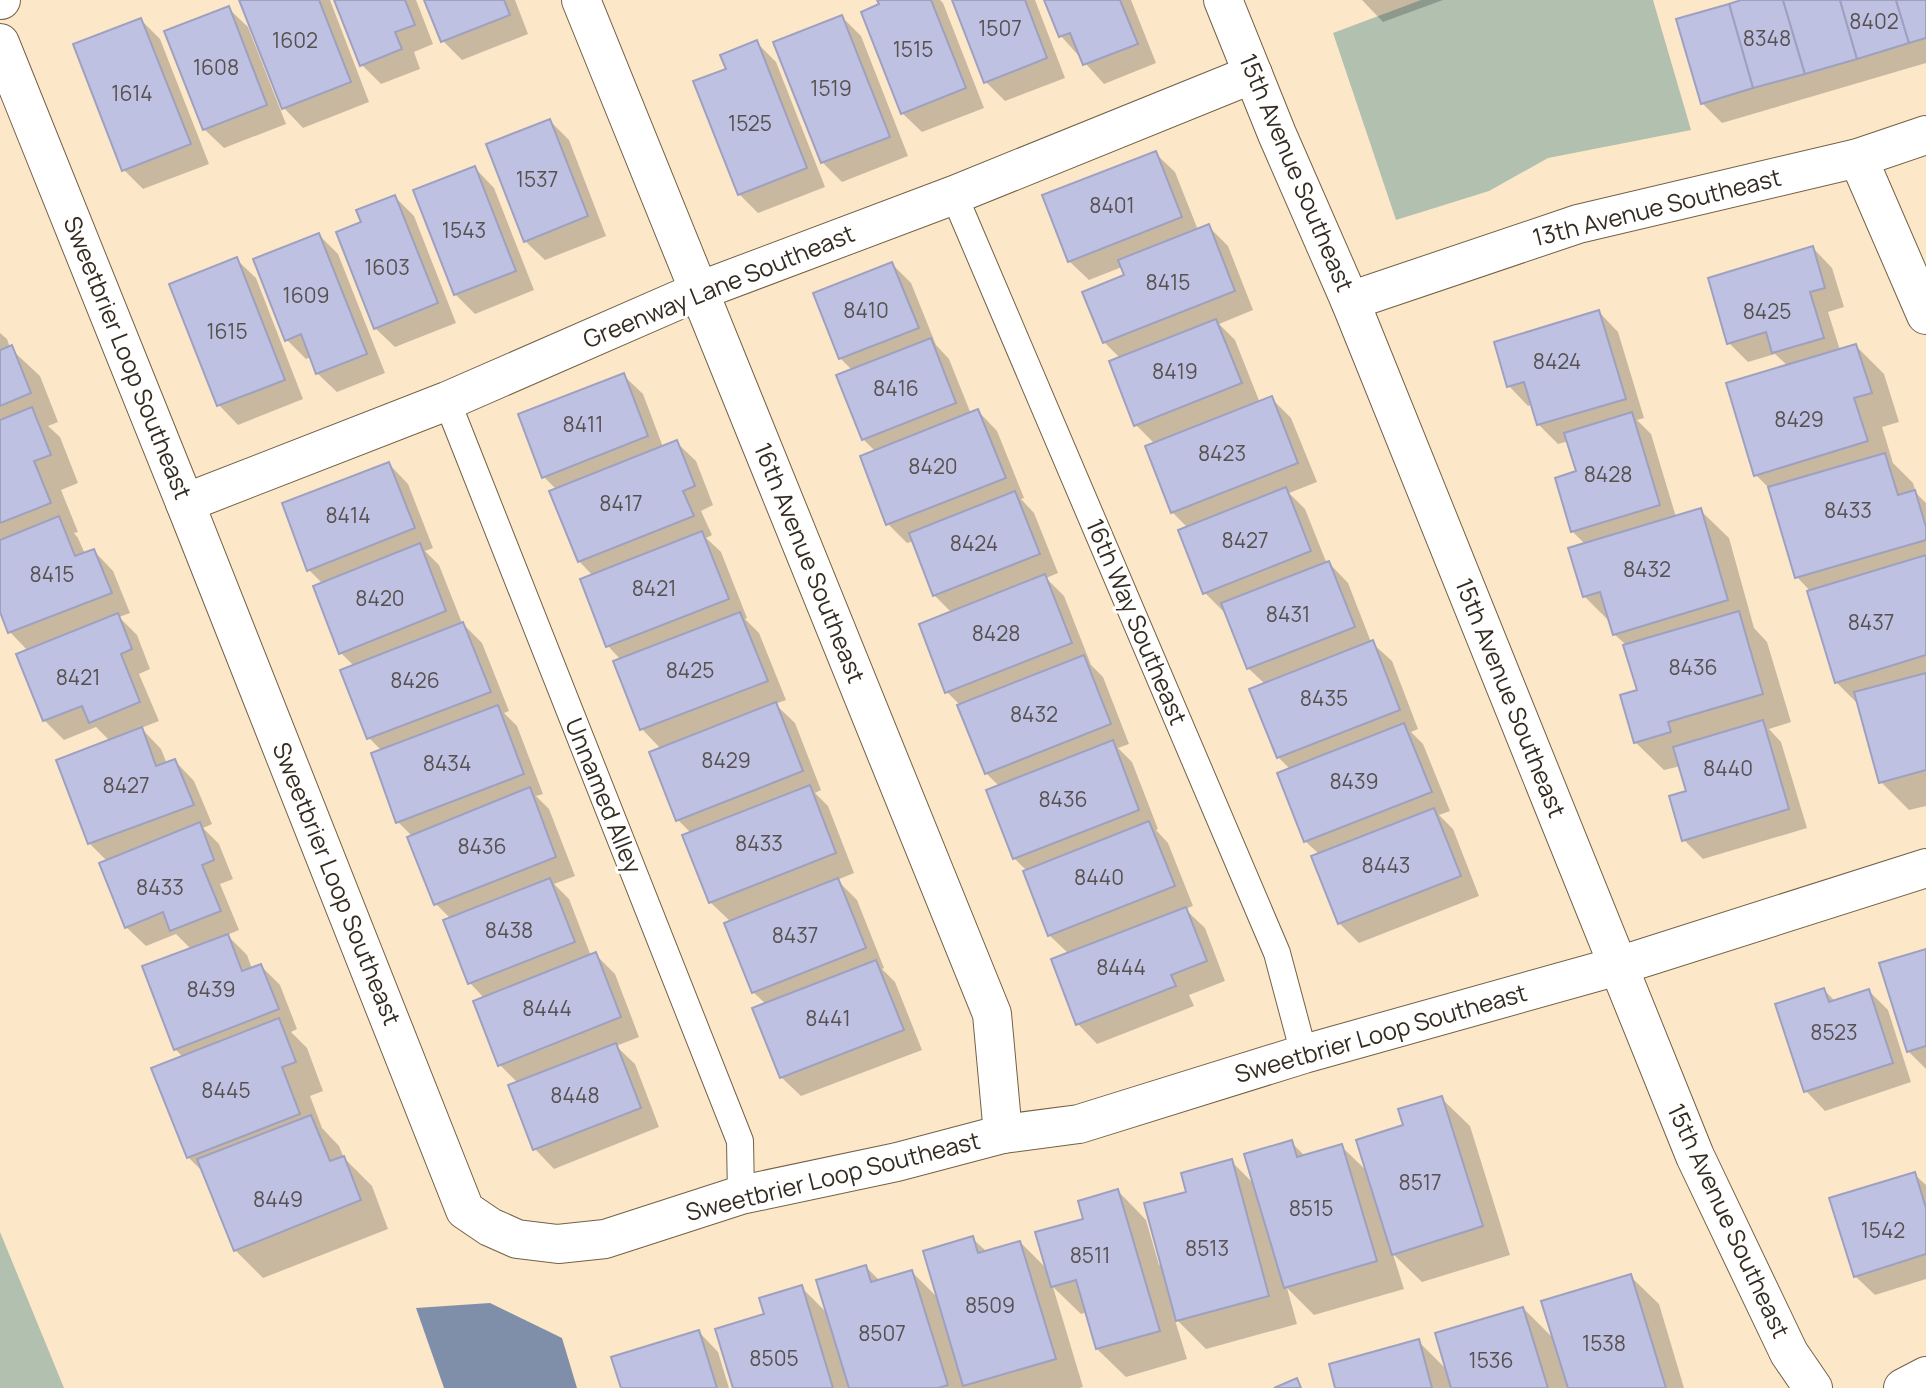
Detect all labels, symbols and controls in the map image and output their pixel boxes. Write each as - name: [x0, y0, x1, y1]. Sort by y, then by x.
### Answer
- house number: 8402: [1849, 7, 1899, 35]
- house number: 1507: [978, 14, 1022, 42]
- house number: 8348: [1743, 24, 1791, 52]
- house number: 1602: [272, 26, 318, 54]
- house number: 1515: [893, 35, 933, 63]
- street label: 15th Avenue Southeast: [1232, 48, 1362, 296]
- house number: 1608: [193, 53, 239, 81]
- house number: 1519: [810, 74, 852, 102]
- house number: 1614: [111, 79, 153, 107]
- house number: 1525: [728, 109, 772, 137]
- street label: 13th Avenue Southeast: [1529, 160, 1784, 253]
- house number: 1537: [516, 165, 558, 193]
- house number: 8401: [1089, 191, 1135, 219]
- street label: Sweetbrier Loop Southeast: [56, 211, 200, 504]
- house number: 1543: [442, 216, 486, 244]
- street label: Greenway Lane Southeast: [578, 216, 859, 355]
- house number: 1603: [364, 253, 410, 281]
- house number: 8415: [1146, 268, 1190, 296]
- house number: 1609: [282, 281, 330, 309]
- house number: 8410: [843, 296, 889, 324]
- house number: 8425: [1743, 297, 1791, 325]
- house number: 1615: [206, 317, 248, 345]
- house number: 8424: [1533, 347, 1581, 375]
- house number: 8419: [1152, 357, 1198, 385]
- house number: 8416: [873, 374, 919, 402]
- house number: 8429: [1774, 405, 1824, 433]
- house number: 8411: [563, 410, 603, 438]
- street label: 16th Avenue Southeast: [747, 437, 874, 687]
- house number: 8423: [1198, 439, 1246, 467]
- house number: 8420: [908, 452, 958, 480]
- house number: 8428: [1584, 460, 1632, 488]
- house number: 8417: [599, 489, 643, 517]
- house number: 8433: [1824, 496, 1872, 524]
- house number: 8414: [325, 501, 371, 529]
- street label: 16th Way Southeast: [1079, 513, 1196, 729]
- house number: 8427: [1221, 526, 1269, 554]
- house number: 8424: [950, 529, 998, 557]
- house number: 8432: [1623, 555, 1671, 583]
- house number: 8415: [30, 560, 74, 588]
- street label: 15th Avenue Southeast: [1448, 573, 1575, 822]
- house number: 8421: [632, 574, 676, 602]
- house number: 8420: [355, 584, 405, 612]
- house number: 8431: [1266, 600, 1310, 628]
- house number: 8437: [1848, 608, 1894, 636]
- house number: 8428: [972, 619, 1020, 647]
- house number: 8436: [1668, 653, 1718, 681]
- house number: 8425: [666, 656, 714, 684]
- house number: 8421: [56, 663, 100, 691]
- house number: 8426: [390, 666, 440, 694]
- house number: 8435: [1300, 684, 1348, 712]
- house number: 8432: [1010, 700, 1058, 728]
- street label: Unnamed Alley: [558, 713, 651, 878]
- street label: Sweetbrier Loop Southeast: [265, 737, 409, 1030]
- house number: 8429: [701, 746, 751, 774]
- house number: 8434: [423, 749, 471, 777]
- house number: 8440: [1703, 754, 1753, 782]
- house number: 8439: [1329, 767, 1379, 795]
- house number: 8427: [102, 771, 150, 799]
- house number: 8436: [1038, 785, 1088, 813]
- house number: 8433: [735, 829, 783, 857]
- house number: 8436: [457, 832, 507, 860]
- house number: 8443: [1362, 851, 1410, 879]
- house number: 8440: [1074, 863, 1124, 891]
- house number: 8433: [136, 873, 184, 901]
- house number: 8438: [485, 916, 533, 944]
- house number: 8437: [772, 921, 818, 949]
- house number: 8444: [1096, 953, 1146, 981]
- house number: 8439: [186, 975, 236, 1003]
- street label: Sweetbrier Loop Southeast: [1231, 975, 1531, 1090]
- house number: 8444: [522, 994, 572, 1022]
- house number: 8441: [805, 1004, 851, 1032]
- house number: 8523: [1810, 1018, 1858, 1046]
- house number: 8445: [201, 1076, 251, 1104]
- house number: 8448: [550, 1081, 600, 1109]
- street label: 15th Avenue Southeast: [1660, 1098, 1798, 1343]
- street label: Sweetbrier Loop Southeast: [682, 1123, 983, 1228]
- house number: 8517: [1398, 1168, 1442, 1196]
- house number: 8449: [253, 1185, 303, 1213]
- house number: 8515: [1289, 1194, 1333, 1222]
- house number: 1542: [1861, 1216, 1905, 1244]
- house number: 8513: [1185, 1234, 1229, 1262]
- house number: 8511: [1070, 1241, 1110, 1269]
- house number: 8509: [965, 1291, 1015, 1319]
- house number: 8507: [858, 1319, 906, 1347]
- house number: 1538: [1582, 1329, 1626, 1357]
- house number: 8505: [749, 1344, 799, 1372]
- house number: 1536: [1469, 1346, 1513, 1374]

